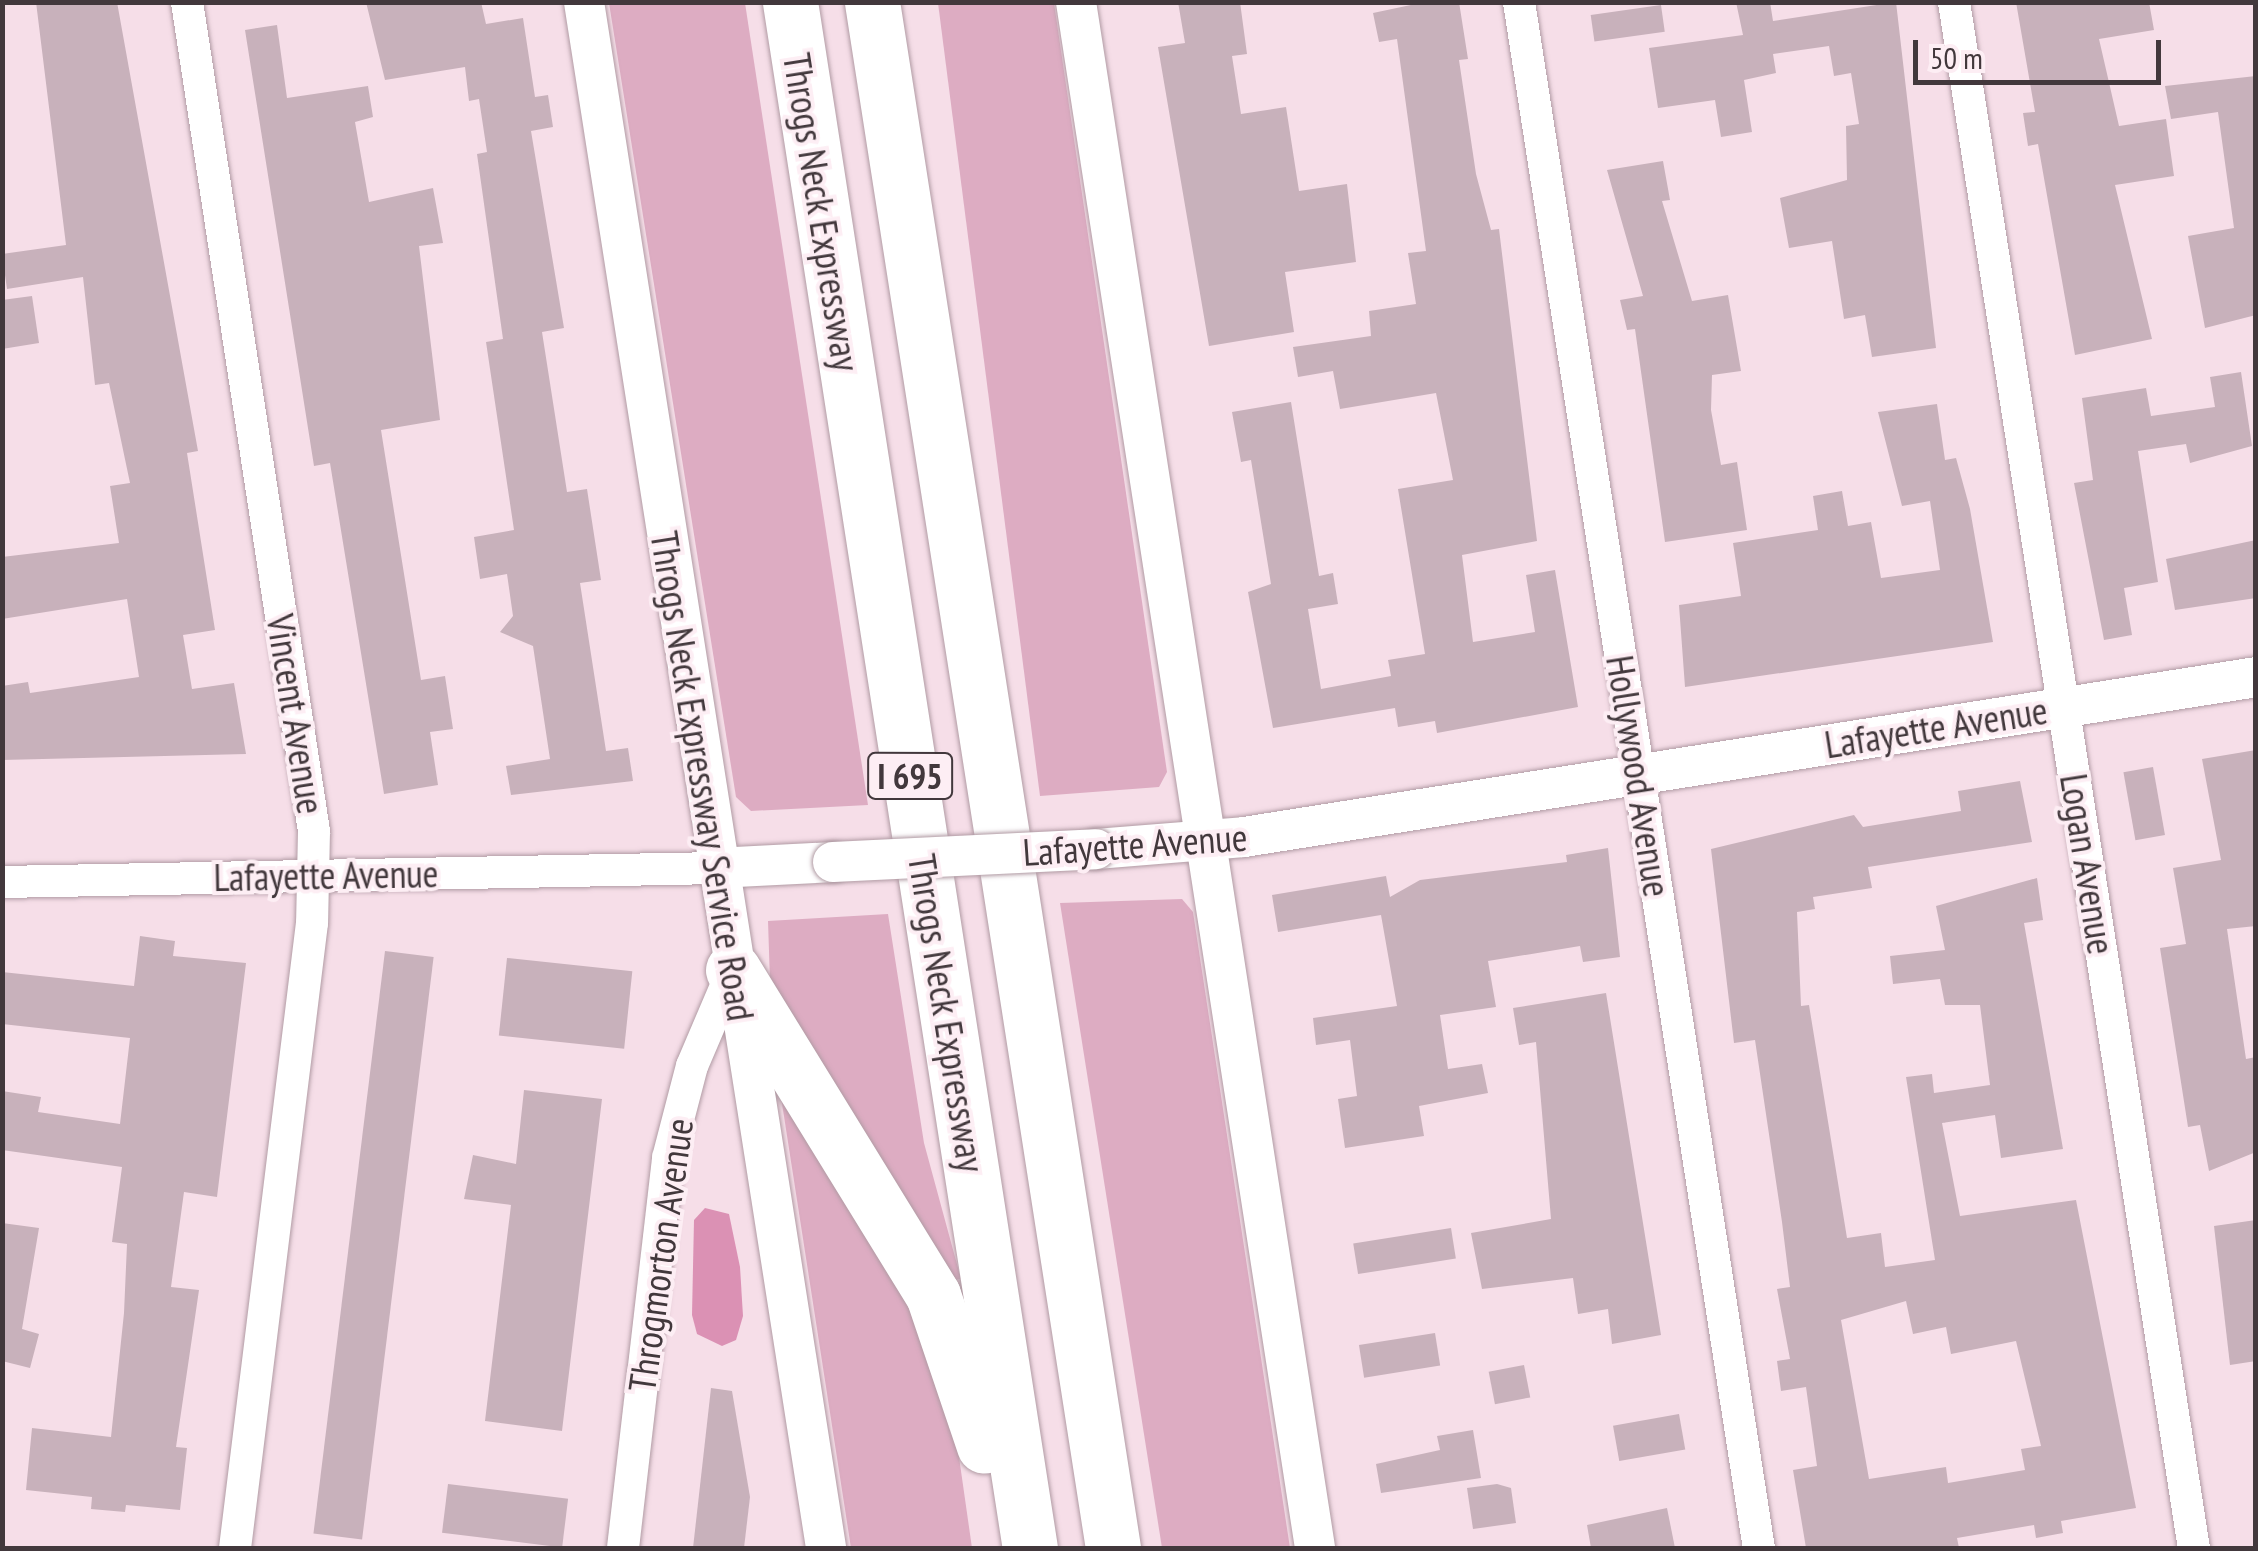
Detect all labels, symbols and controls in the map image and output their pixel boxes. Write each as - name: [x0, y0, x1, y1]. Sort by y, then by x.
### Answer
- scale bar: [1918, 20, 2166, 82]
- text: 50 m: [1930, 38, 1983, 77]
- street label: Throgs Neck Expressway: [774, 49, 870, 375]
- street label: Throgs Neck Expressway Service Road: [642, 527, 764, 1025]
- street label: Vincent Avenue: [258, 610, 334, 818]
- street label: Hollywood Avenue: [1597, 652, 1681, 900]
- street label: Lafayette Avenue: [1821, 687, 2051, 767]
- road number: I 695: [865, 746, 955, 806]
- street label: Logan Avenue: [2051, 770, 2125, 958]
- street label: Lafayette Avenue: [1021, 813, 1249, 875]
- street label: Lafayette Avenue: [213, 850, 439, 900]
- street label: Throgs Neck Expressway: [899, 850, 995, 1176]
- street label: Throgmorton Avenue: [618, 1115, 702, 1395]

